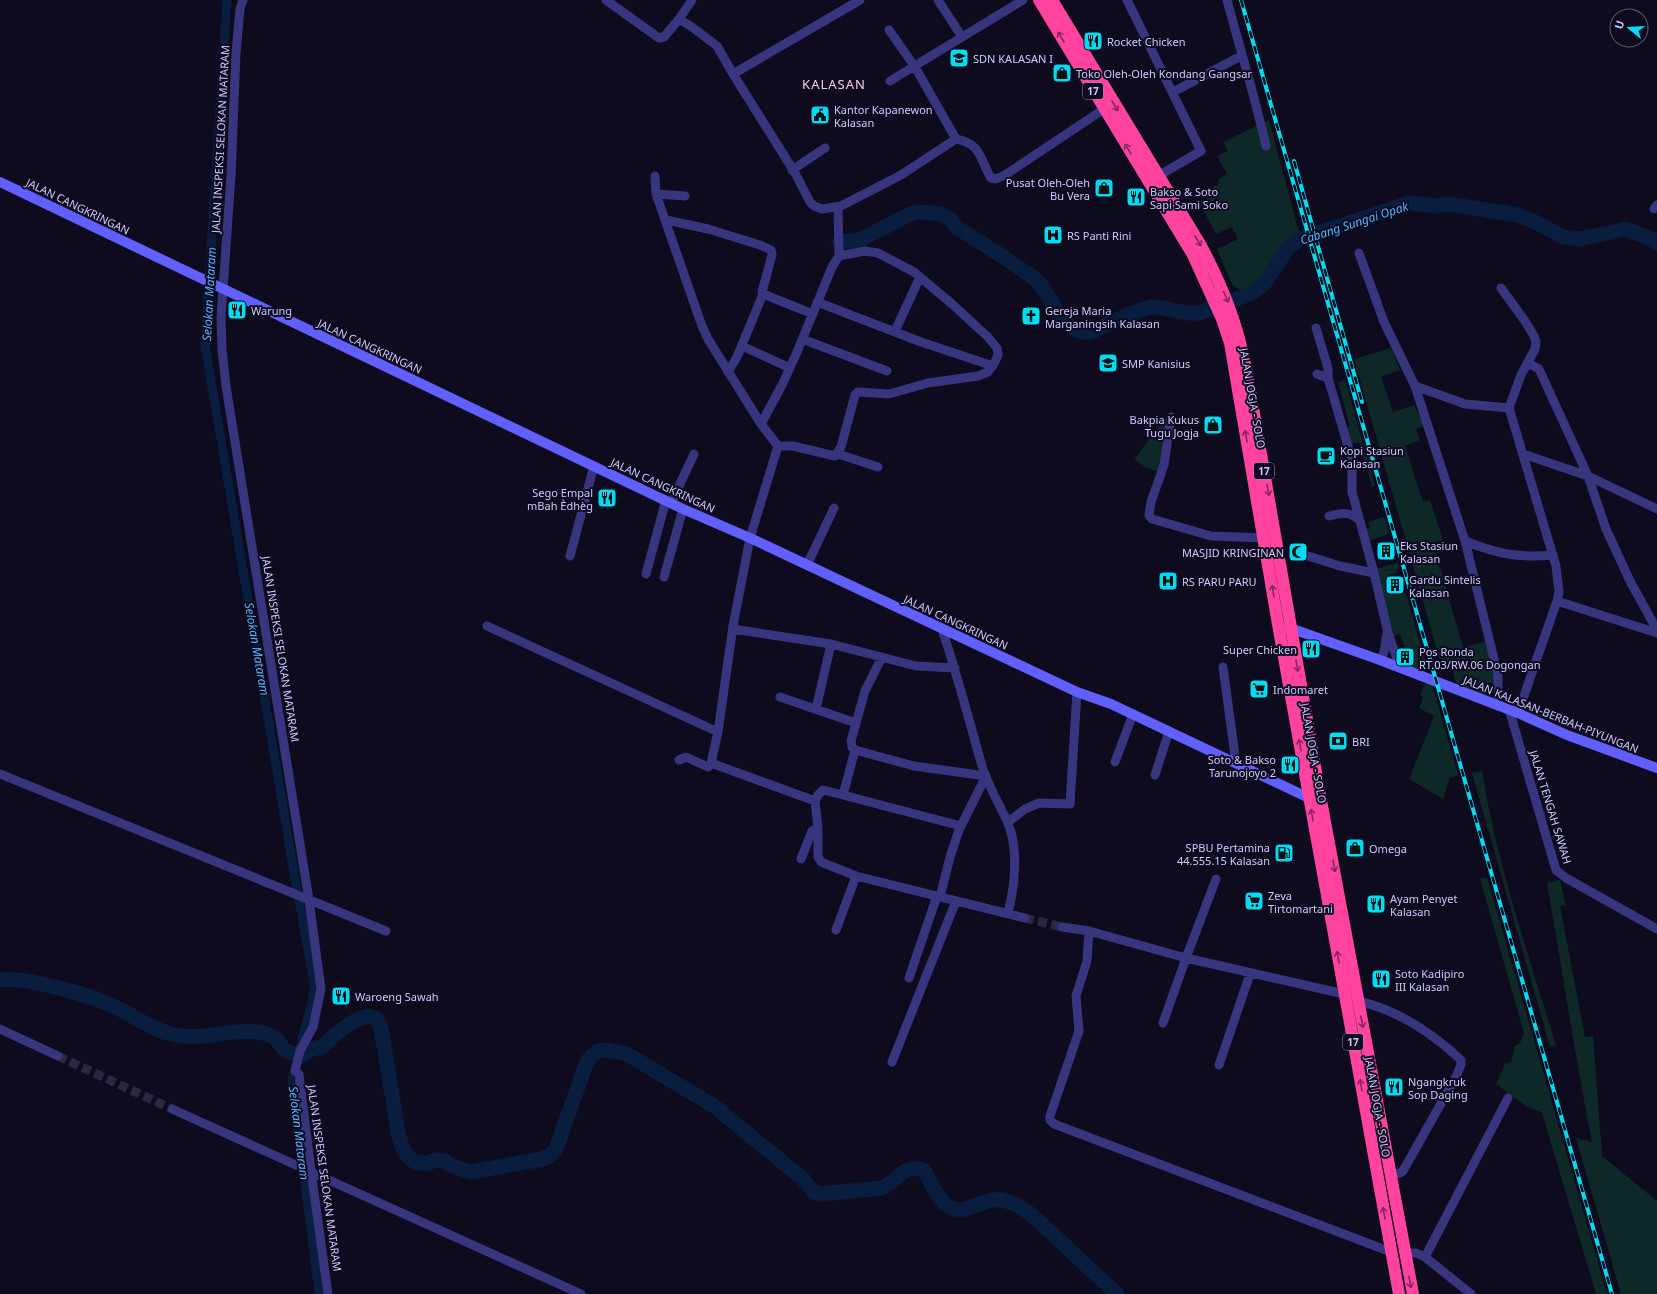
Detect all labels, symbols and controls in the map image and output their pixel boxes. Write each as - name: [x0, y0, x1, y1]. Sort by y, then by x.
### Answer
- north arrow: [1609, 8, 1649, 48]
- text: U: [1611, 18, 1627, 31]
- restaurant icon: Rocket Chicken: [1082, 30, 1104, 52]
- one-way arrow: [1057, 32, 1065, 43]
- place label: Rocket Chicken: [1107, 34, 1185, 49]
- street label: JALAN INSPEKSI SELOKAN MATARAM: [208, 45, 232, 234]
- school or university icon: SDN KALASAN I: [948, 47, 970, 69]
- place label: SDN KALASAN I: [973, 51, 1053, 66]
- shop icon: Toko Oleh-Oleh Kondang Gangsar: [1051, 62, 1073, 84]
- place label: Toko Oleh-Oleh Kondang Gangsar: [1076, 66, 1252, 81]
- district label: KALASAN: [802, 75, 866, 93]
- road number: 17: [1083, 83, 1103, 99]
- one-way arrow: [1112, 100, 1120, 112]
- place label: Kantor Kapanewon Kalasan: [834, 102, 933, 130]
- public building icon: Kantor Kapanewon Kalasan: [809, 104, 831, 126]
- one-way arrow: [1124, 144, 1132, 155]
- street label: JALAN CANGKRINGAN: [23, 174, 132, 238]
- place label: Pusat Oleh-Oleh Bu Vera: [1006, 175, 1090, 203]
- shop icon: Pusat Oleh-Oleh Bu Vera: [1093, 177, 1115, 199]
- place label: Bakso & Soto Sapi Sami Soko: [1150, 184, 1228, 212]
- restaurant icon: Bakso & Soto Sapi Sami Soko: [1125, 186, 1147, 208]
- water label: Cabang Sungai Opak: [1298, 197, 1411, 249]
- hospital icon: RS Panti Rini: [1042, 224, 1064, 246]
- place label: RS Panti Rini: [1067, 228, 1131, 243]
- one-way arrow: [1194, 235, 1202, 246]
- water label: Selokan Mataram: [198, 246, 220, 342]
- one-way arrow: [1222, 291, 1230, 303]
- restaurant icon: Warung: [226, 299, 248, 321]
- place label: Warung: [251, 303, 292, 318]
- place label: Gereja Maria Marganingsih Kalasan: [1045, 303, 1160, 331]
- church icon: Gereja Maria Marganingsih Kalasan: [1020, 305, 1042, 327]
- street label: JALAN CANGKRINGAN: [314, 315, 425, 377]
- street label: JALAN JOGJA - SOLO: [1237, 346, 1269, 449]
- school or university icon: SMP Kanisius: [1097, 352, 1119, 374]
- place label: SMP Kanisius: [1122, 356, 1190, 371]
- place label: Bakpia Kukus Tugu Jogja: [1130, 412, 1199, 440]
- shop icon: Bakpia Kukus Tugu Jogja: [1202, 414, 1224, 436]
- one-way arrow: [1242, 430, 1250, 443]
- place label: Kopi Stasiun Kalasan: [1340, 443, 1404, 471]
- cafe icon: Kopi Stasiun Kalasan: [1315, 445, 1337, 467]
- street label: JALAN CANGKRINGAN: [607, 454, 718, 516]
- road number: 17: [1254, 463, 1274, 479]
- one-way arrow: [1264, 483, 1272, 496]
- place label: Sego Empal mBah Èdhèg: [527, 485, 593, 513]
- restaurant icon: Sego Empal mBah Èdhèg: [596, 487, 618, 509]
- place label: Eks Stasiun Kalasan: [1400, 538, 1458, 566]
- building icon: Eks Stasiun Kalasan: [1375, 540, 1397, 562]
- mosque icon: MASJID KRINGINAN: [1287, 541, 1309, 563]
- place label: MASJID KRINGINAN: [1182, 545, 1284, 560]
- street label: JALAN INSPEKSI SELOKAN MATARAM: [259, 554, 303, 743]
- hospital icon: RS PARU PARU: [1157, 570, 1179, 592]
- place label: Gardu Sintelis Kalasan: [1409, 572, 1481, 600]
- place label: RS PARU PARU: [1182, 574, 1257, 589]
- building icon: Gardu Sintelis Kalasan: [1384, 574, 1406, 596]
- one-way arrow: [1269, 585, 1277, 598]
- street label: JALAN CANGKRINGAN: [900, 591, 1011, 653]
- water label: Selokan Mataram: [240, 601, 274, 697]
- restaurant icon: Super Chicken: [1300, 638, 1322, 660]
- place label: Super Chicken: [1223, 642, 1297, 657]
- place label: Pos Ronda RT.03/RW.06 Dogongan: [1419, 644, 1540, 672]
- building icon: Pos Ronda RT.03/RW.06 Dogongan: [1394, 646, 1416, 668]
- one-way arrow: [1293, 660, 1301, 673]
- street label: JALAN KALASAN-BERBAH-PIYUNGAN: [1460, 671, 1641, 756]
- supermarket icon: Indomaret: [1248, 678, 1270, 700]
- place label: Indomaret: [1273, 682, 1328, 697]
- street label: JALAN JOGJA - SOLO: [1298, 701, 1330, 804]
- bank icon: BRI: [1327, 730, 1349, 752]
- place label: BRI: [1352, 734, 1370, 749]
- one-way arrow: [1295, 739, 1303, 752]
- street label: JALAN TENGAH SAWAH: [1526, 747, 1575, 866]
- place label: Soto & Bakso Tarunojoyo 2: [1208, 752, 1276, 780]
- restaurant icon: Soto & Bakso Tarunojoyo 2: [1279, 754, 1301, 776]
- one-way arrow: [1308, 809, 1316, 822]
- shop icon: Omega: [1344, 837, 1366, 859]
- place label: SPBU Pertamina 44.555.15 Kalasan: [1177, 840, 1270, 868]
- place label: Omega: [1369, 841, 1407, 856]
- fuel station icon: SPBU Pertamina 44.555.15 Kalasan: [1273, 842, 1295, 864]
- one-way arrow: [1330, 860, 1338, 873]
- place label: Zeva Tirtomartani: [1268, 888, 1333, 916]
- supermarket icon: Zeva Tirtomartani: [1243, 890, 1265, 912]
- place label: Ayam Penyet Kalasan: [1390, 891, 1457, 919]
- restaurant icon: Ayam Penyet Kalasan: [1365, 893, 1387, 915]
- one-way arrow: [1334, 951, 1342, 964]
- place label: Soto Kadipiro III Kalasan: [1395, 966, 1465, 994]
- restaurant icon: Soto Kadipiro III Kalasan: [1370, 968, 1392, 990]
- restaurant icon: Waroeng Sawah: [330, 985, 352, 1007]
- place label: Waroeng Sawah: [355, 989, 439, 1004]
- one-way arrow: [1358, 1015, 1366, 1028]
- road number: 17: [1343, 1034, 1363, 1050]
- street label: JALAN JOGJA - SOLO: [1362, 1055, 1394, 1158]
- place label: Ngangkruk Sop Daging: [1408, 1074, 1468, 1102]
- restaurant icon: Ngangkruk Sop Daging: [1383, 1076, 1405, 1098]
- one-way arrow: [1357, 1079, 1365, 1092]
- street label: JALAN INSPEKSI SELOKAN MATARAM: [304, 1083, 346, 1272]
- water label: Selokan Mataram: [285, 1085, 313, 1181]
- one-way arrow: [1380, 1207, 1388, 1220]
- one-way arrow: [1407, 1276, 1415, 1289]

